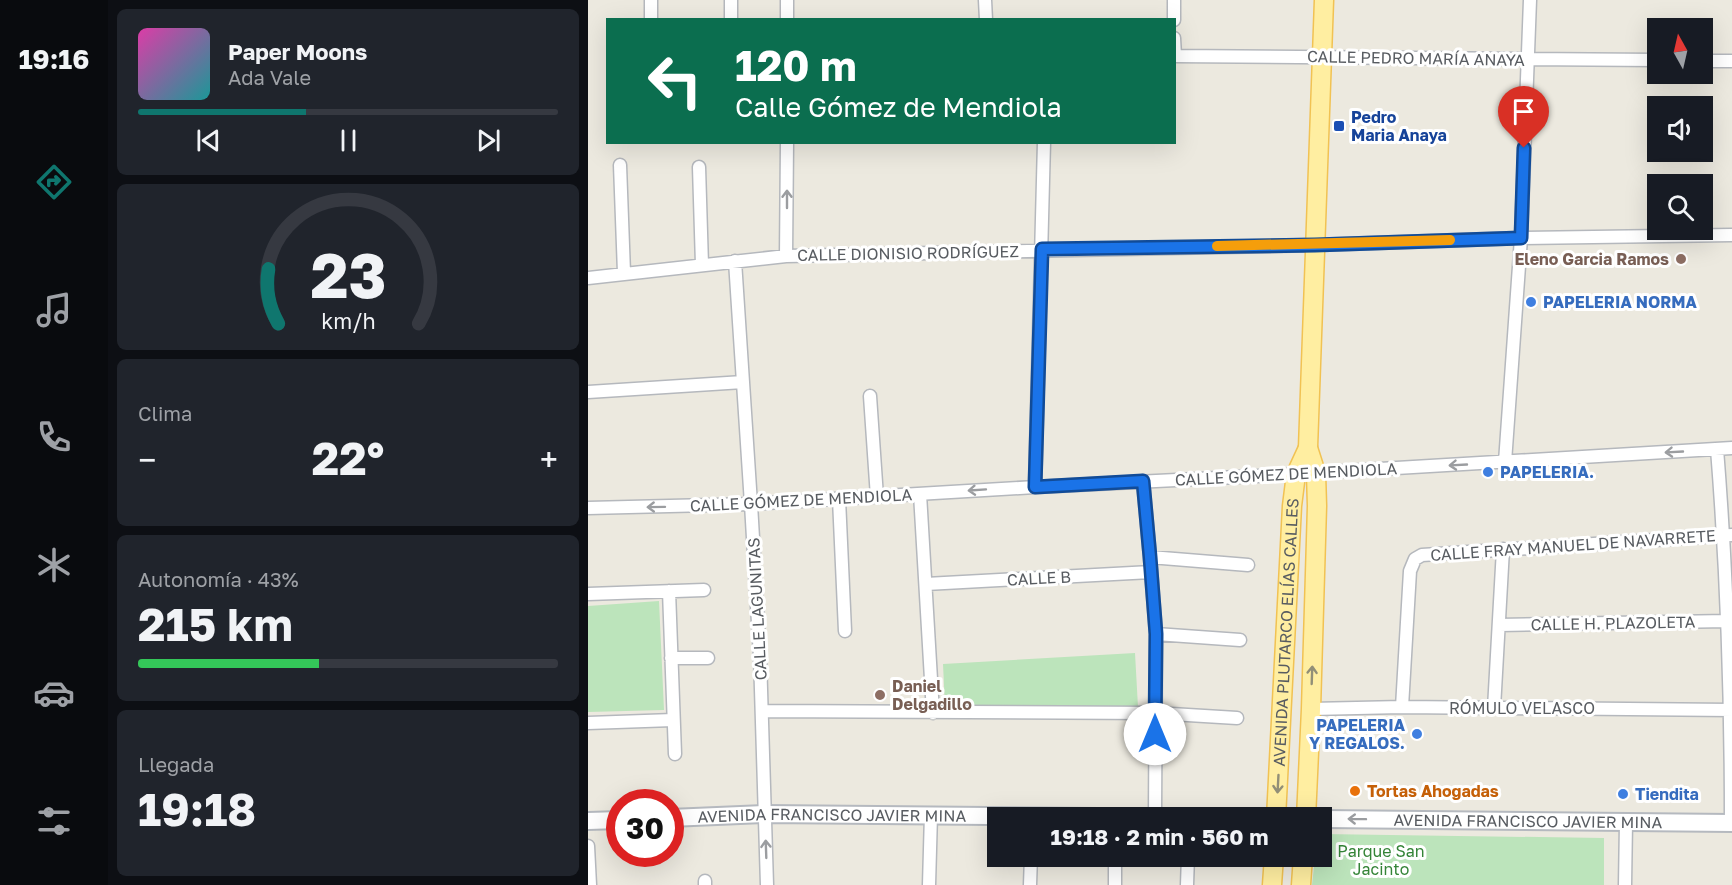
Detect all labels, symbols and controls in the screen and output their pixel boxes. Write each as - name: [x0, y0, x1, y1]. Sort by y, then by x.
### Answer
- north arrow: [1647, 18, 1713, 84]
- map controls: [1647, 18, 1713, 240]
- text: Paper Moons: [228, 38, 367, 65]
- text: 120 m: [735, 40, 857, 90]
- icon: left: [636, 42, 714, 120]
- text: 19:16: [19, 43, 89, 75]
- street label: CALLE PEDRO MARÍA ANAYA: [1307, 46, 1525, 70]
- text: Ada Vale: [228, 65, 311, 89]
- pin: [1498, 86, 1549, 148]
- text: Calle Gómez de Mendiola: [735, 91, 1062, 123]
- icon: arrive: [1507, 95, 1540, 128]
- button: sound: [1647, 96, 1713, 162]
- place label: Pedro Maria Anaya: [1351, 107, 1447, 145]
- marker: Pedro Maria Anaya: [1332, 119, 1346, 133]
- icon: previous: [192, 124, 225, 157]
- icon: pause: [332, 124, 365, 157]
- icon: next: [472, 124, 505, 157]
- icon: directions: [33, 161, 75, 203]
- button: search: [1647, 174, 1713, 240]
- one-way arrow: [781, 190, 793, 210]
- text: 23: [310, 237, 386, 312]
- street label: CALLE DIONISIO RODRÍGUEZ: [797, 241, 1019, 265]
- place label: Eleno Garcia Ramos: [1514, 249, 1669, 269]
- marker: Eleno Garcia Ramos: [1674, 252, 1688, 266]
- icon: music: [33, 289, 75, 331]
- place label: PAPELERIA NORMA: [1543, 292, 1698, 312]
- marker: PAPELERIA NORMA: [1524, 295, 1538, 309]
- text: km/h: [321, 309, 375, 335]
- text: Clima: [138, 401, 192, 425]
- icon: phone: [33, 416, 75, 458]
- text: 22°: [312, 431, 384, 485]
- text: −: [138, 440, 156, 479]
- text: +: [540, 440, 558, 479]
- one-way arrow: [1664, 446, 1684, 457]
- street label: CALLE GÓMEZ DE MENDIOLA: [1174, 458, 1398, 490]
- one-way arrow: [1449, 459, 1468, 470]
- place label: PAPELERIA.: [1500, 462, 1594, 482]
- marker: PAPELERIA.: [1481, 465, 1495, 479]
- street label: CALLE GÓMEZ DE MENDIOLA: [689, 484, 913, 516]
- one-way arrow: [967, 485, 987, 496]
- street label: AVENIDA PLUTARCO ELÍAS CALLES: [1269, 497, 1303, 767]
- one-way arrow: [647, 501, 667, 512]
- street label: CALLE FRAY MANUEL DE NAVARRETE: [1430, 525, 1716, 565]
- street label: CALLE LAGUNITAS: [743, 537, 771, 681]
- icon: climate: [33, 544, 75, 586]
- street label: CALLE B: [1007, 566, 1071, 590]
- text: Autonomía · 43%: [138, 567, 298, 591]
- text: 215 km: [138, 597, 293, 651]
- street label: CALLE H. PLAZOLETA: [1530, 612, 1696, 634]
- one-way arrow: [1306, 666, 1318, 686]
- icon: car: [33, 672, 75, 714]
- place label: Daniel Delgadillo: [892, 676, 972, 714]
- marker: Daniel Delgadillo: [873, 688, 887, 702]
- street label: RÓMULO VELASCO: [1449, 698, 1595, 718]
- position arrow: [1123, 702, 1187, 766]
- place label: PAPELERIA Y REGALOS.: [1309, 715, 1406, 753]
- marker: PAPELERIA Y REGALOS.: [1410, 727, 1424, 741]
- text: Llegada: [138, 752, 214, 776]
- one-way arrow: [1272, 774, 1283, 794]
- place label: Tortas Ahogadas: [1367, 781, 1499, 801]
- text: 19:18: [138, 782, 256, 836]
- marker: Tortas Ahogadas: [1348, 784, 1362, 798]
- place label: Tiendita: [1635, 784, 1699, 804]
- marker: Tiendita: [1616, 787, 1630, 801]
- speed limit sign: 30: [606, 789, 684, 867]
- icon: filters: [33, 800, 75, 842]
- street label: AVENIDA FRANCISCO JAVIER MINA: [697, 804, 967, 827]
- street label: AVENIDA FRANCISCO JAVIER MINA: [1394, 810, 1663, 832]
- one-way arrow: [1348, 813, 1368, 825]
- text: 19:18 · 2 min · 560 m: [1051, 823, 1268, 850]
- one-way arrow: [760, 840, 771, 860]
- park label: Parque San Jacinto: [1337, 841, 1425, 879]

